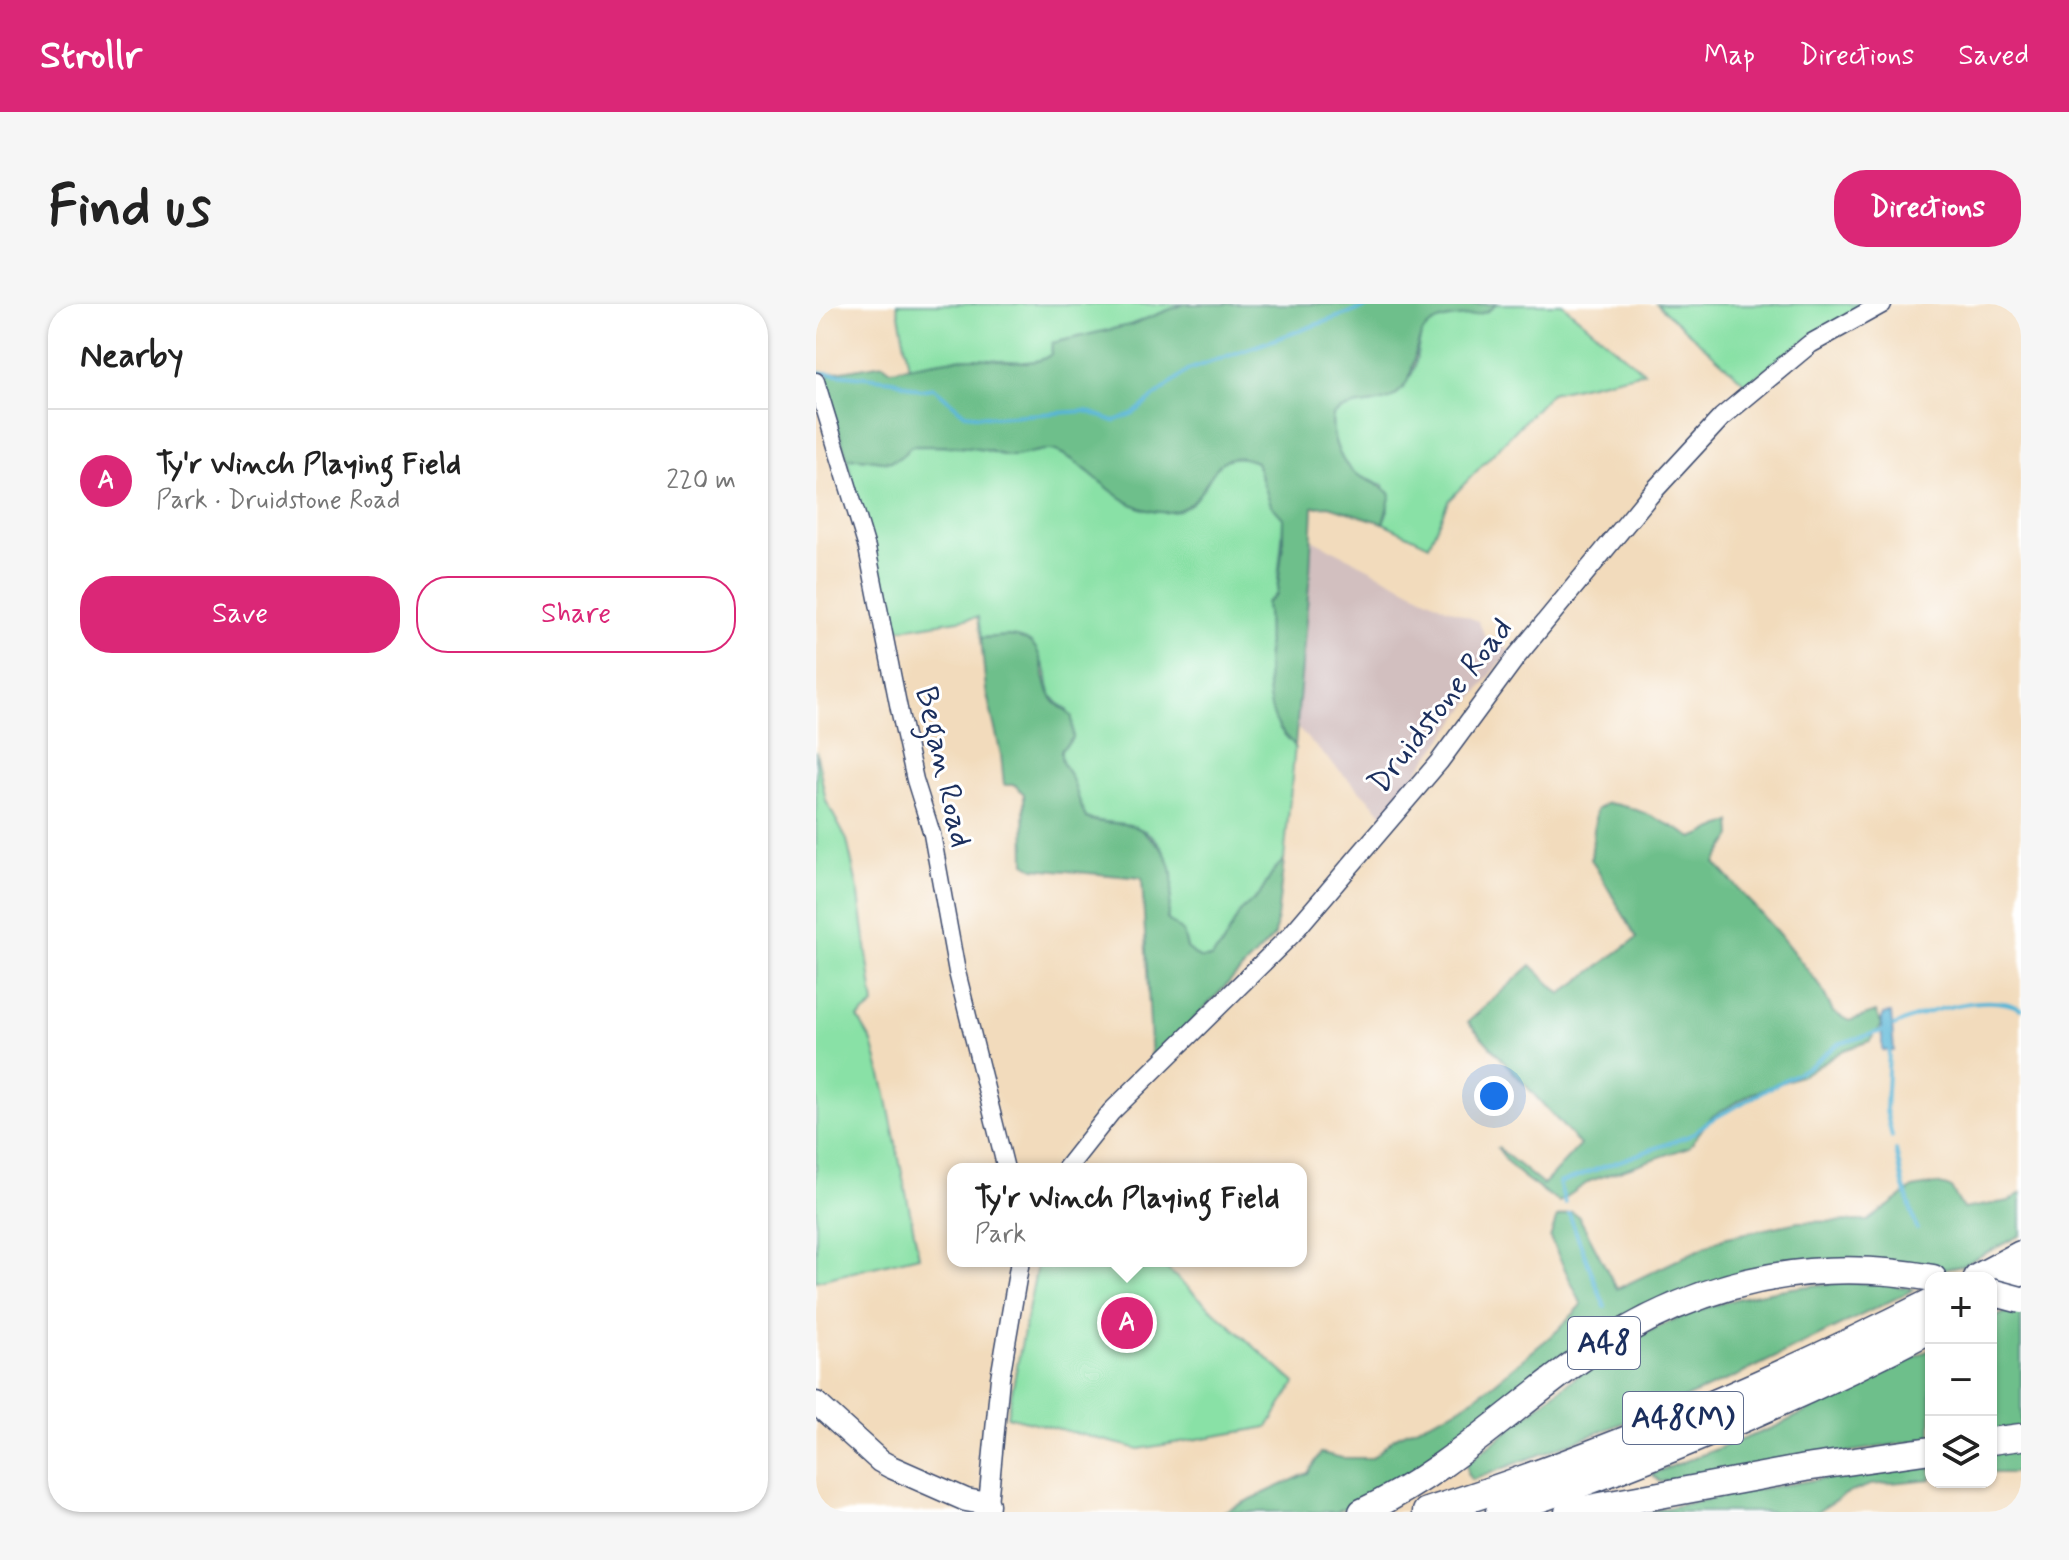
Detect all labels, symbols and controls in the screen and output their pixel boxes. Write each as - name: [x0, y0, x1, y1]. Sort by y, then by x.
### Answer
- text: Strollr: [40, 32, 142, 81]
- text: Map: [1704, 38, 1755, 75]
- text: Directions: [1799, 38, 1914, 75]
- text: Saved: [1958, 38, 2029, 75]
- button: Directions: [1834, 170, 2021, 247]
- text: Find us: [48, 172, 211, 245]
- text: Nearby: [80, 334, 184, 379]
- text: Ty'r Winch Playing Field: [156, 445, 461, 484]
- text: A: [97, 464, 115, 498]
- text: 220 m: [666, 464, 736, 498]
- text: Park · Druidstone Road: [156, 484, 400, 518]
- button: Save: [80, 576, 400, 653]
- button: Share: [416, 576, 736, 653]
- street label: Druidstone Road: [1359, 609, 1523, 803]
- street label: Began Road: [901, 683, 982, 852]
- your location: [1474, 1076, 1514, 1116]
- popup: [947, 1163, 1307, 1267]
- text: Ty'r Winch Playing Field: [974, 1179, 1280, 1218]
- text: Park: [974, 1218, 1026, 1252]
- map controls: [1925, 1272, 1997, 1488]
- button: +: [1925, 1272, 1997, 1344]
- pin: A: [1101, 1293, 1153, 1353]
- road number: A48: [1568, 1317, 1640, 1369]
- button: −: [1925, 1344, 1997, 1416]
- road number: A48(M): [1623, 1392, 1743, 1444]
- button: layers: [1925, 1416, 1997, 1488]

